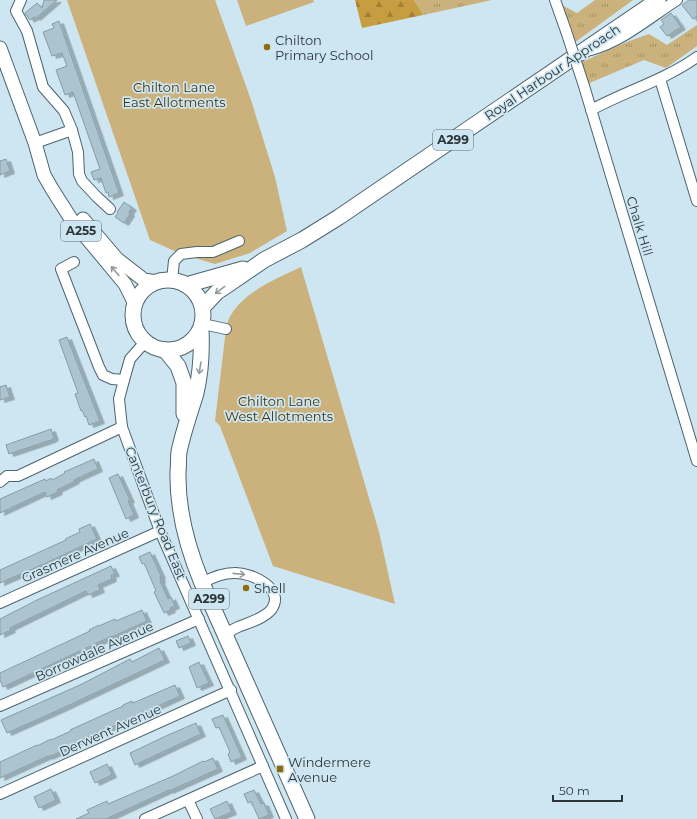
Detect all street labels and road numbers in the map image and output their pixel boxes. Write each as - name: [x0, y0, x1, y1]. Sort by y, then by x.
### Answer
- street label: Royal Harbour Approach: [481, 21, 623, 123]
- road number: A299: [433, 130, 473, 150]
- street label: Chalk Hill: [623, 194, 657, 258]
- road number: A255: [61, 221, 101, 241]
- street label: Canterbury Road East: [122, 444, 190, 582]
- street label: Grasmere Avenue: [19, 524, 131, 586]
- road number: A299: [189, 589, 229, 609]
- street label: Borrowdale Avenue: [32, 618, 156, 684]
- street label: Derwent Avenue: [57, 700, 163, 760]

